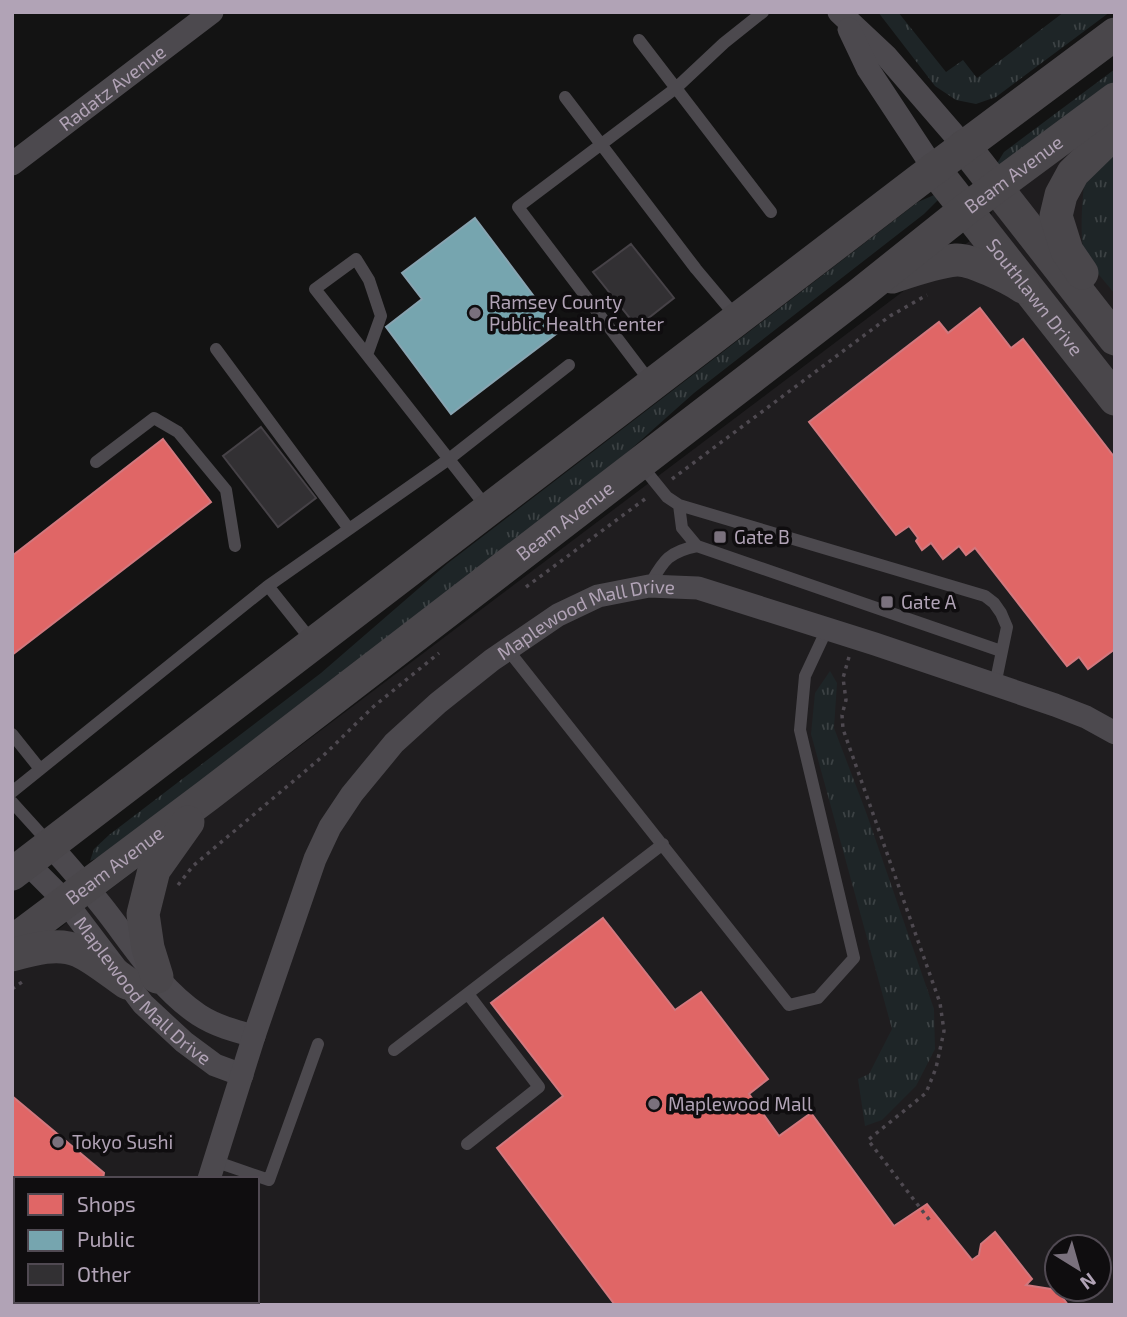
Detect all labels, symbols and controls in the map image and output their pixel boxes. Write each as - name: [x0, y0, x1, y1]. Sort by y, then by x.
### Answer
- street label: Radatz Avenue: [54, 39, 170, 135]
- street label: Beam Avenue: [959, 130, 1067, 218]
- street label: Southlawn Drive: [982, 234, 1088, 360]
- place label: Ramsey County Public Health Center: [489, 290, 665, 335]
- marker: Ramsey County Public Health Center: [467, 305, 483, 321]
- street label: Beam Avenue: [511, 476, 618, 565]
- place label: Gate B: [734, 525, 790, 548]
- marker: Gate B: [712, 529, 728, 545]
- street label: Maplewood Mall Drive: [492, 574, 675, 664]
- place label: Gate A: [901, 590, 957, 613]
- marker: Gate A: [879, 594, 895, 610]
- street label: Beam Avenue: [61, 821, 168, 909]
- street label: Maplewood Mall Drive: [70, 912, 216, 1069]
- place label: Maplewood Mall: [668, 1092, 813, 1115]
- marker: Maplewood Mall: [646, 1096, 662, 1112]
- place label: Tokyo Sushi: [72, 1130, 173, 1153]
- marker: Tokyo Sushi: [50, 1134, 66, 1150]
- legend: [14, 1177, 259, 1303]
- text: Shops: [77, 1191, 136, 1216]
- text: Public: [77, 1226, 135, 1251]
- north arrow: [1043, 1233, 1113, 1303]
- text: Other: [77, 1261, 132, 1286]
- text: N: [1076, 1269, 1101, 1295]

